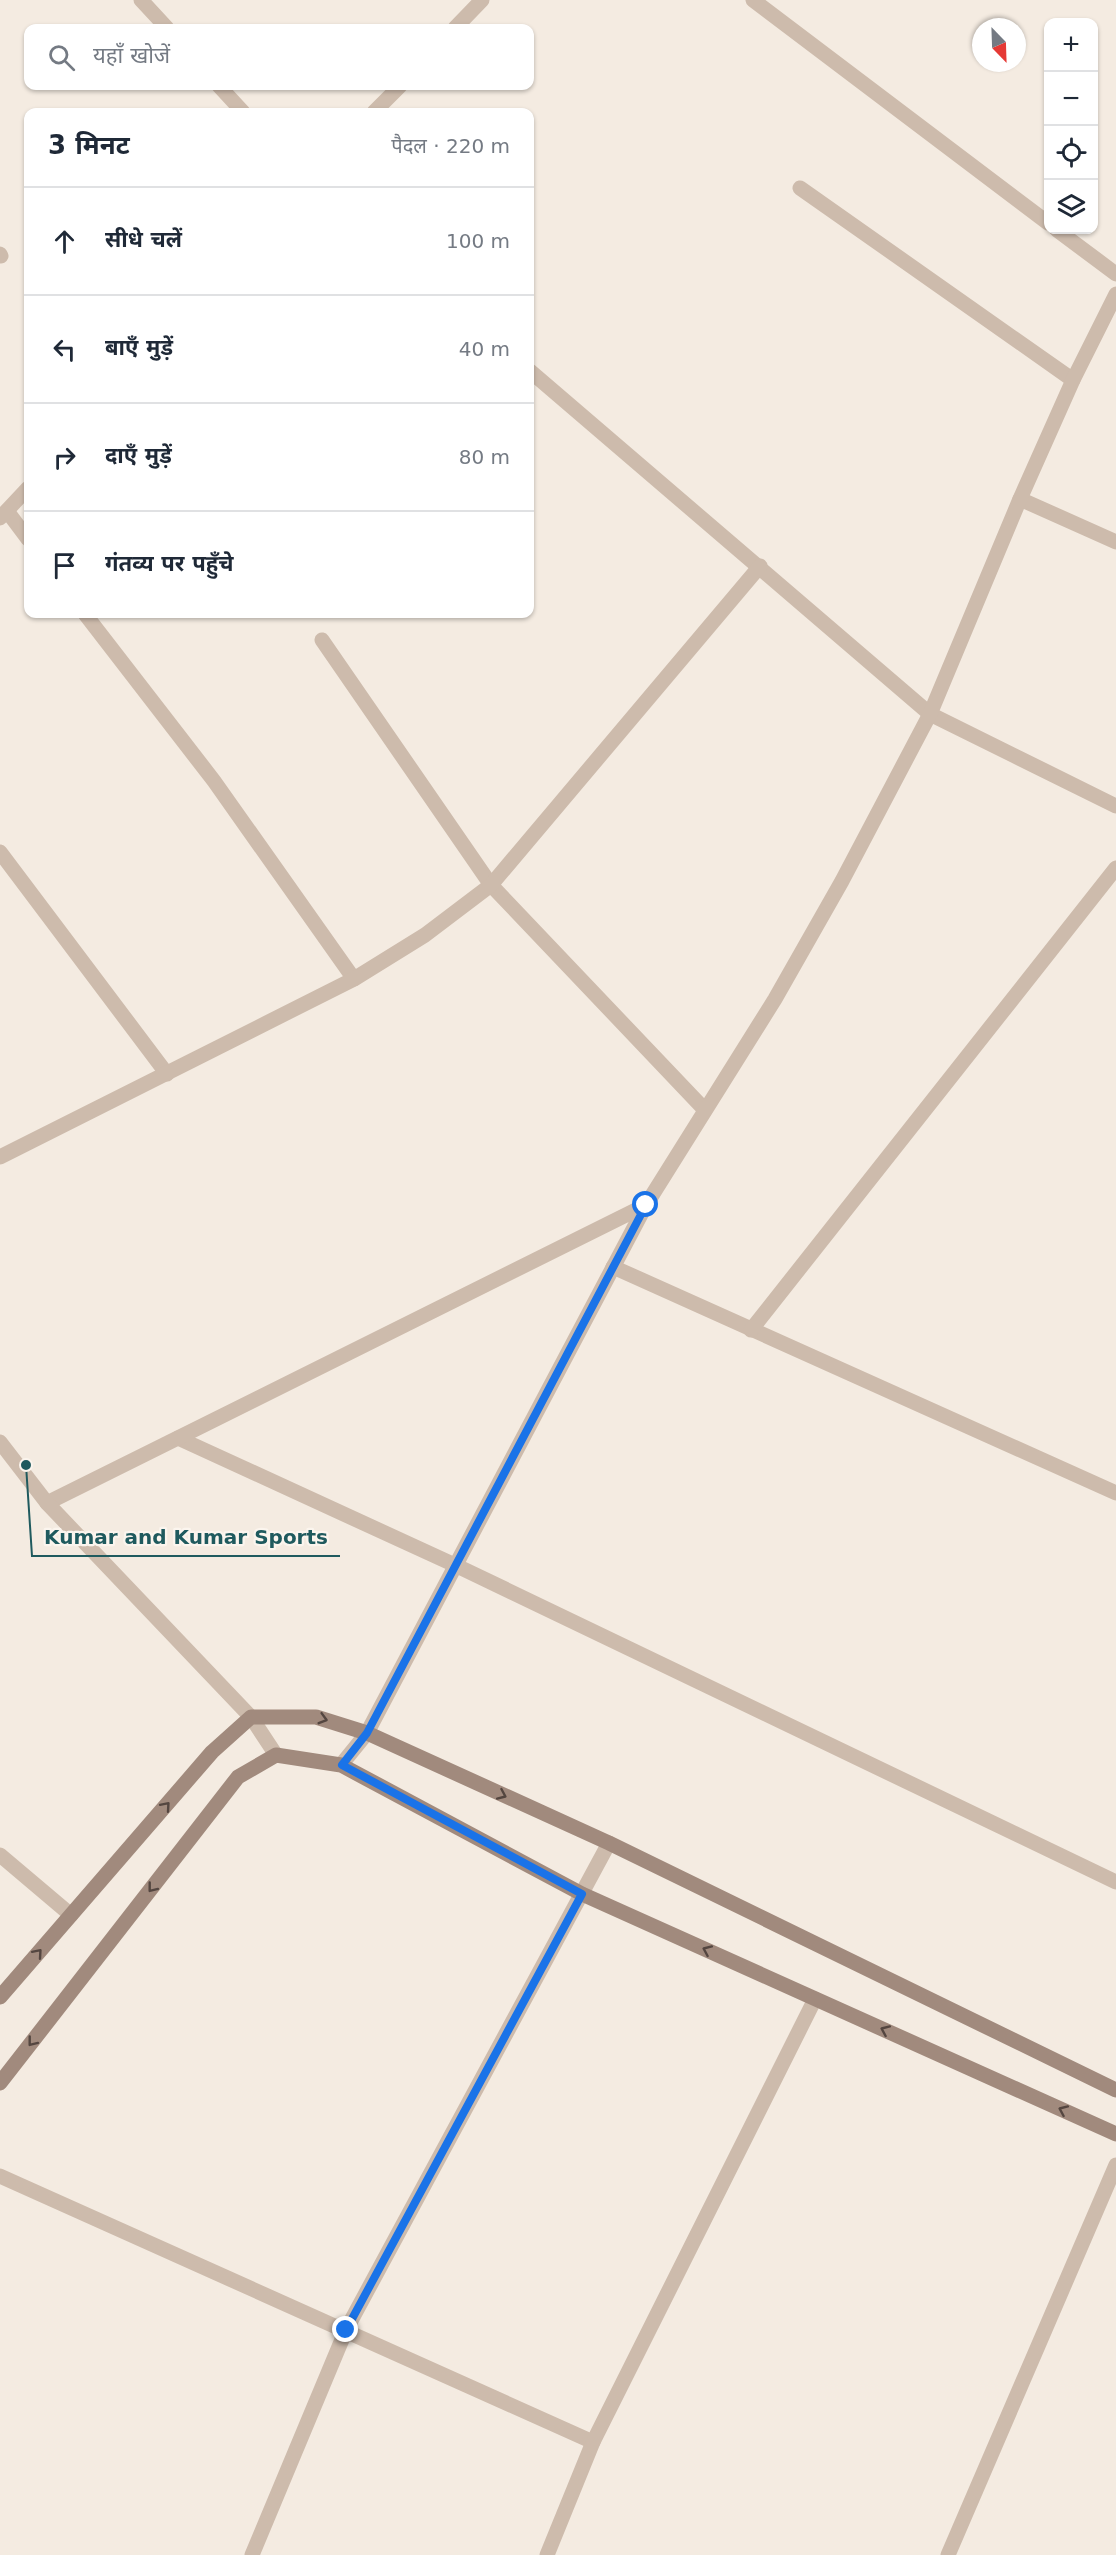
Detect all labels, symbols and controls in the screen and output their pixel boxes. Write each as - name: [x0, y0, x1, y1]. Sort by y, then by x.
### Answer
- north arrow: [972, 18, 1026, 72]
- map controls: [1044, 18, 1098, 234]
- button: +: [1044, 18, 1098, 72]
- search box: [24, 24, 534, 90]
- icon: search: [45, 41, 78, 74]
- text: यहाँ खोजें: [93, 43, 170, 68]
- button: −: [1044, 72, 1098, 126]
- button: locate: [1044, 126, 1098, 180]
- text: 3 मिनट: [48, 130, 130, 160]
- text: पैदल · 220 m: [391, 134, 510, 158]
- button: layers: [1044, 180, 1098, 234]
- icon: ahead: [48, 225, 81, 258]
- text: सीधे चलें: [105, 227, 182, 252]
- text: 100 m: [446, 229, 510, 253]
- icon: left: [48, 333, 81, 366]
- text: बाएँ मुड़ें: [105, 335, 173, 360]
- text: 40 m: [459, 337, 510, 361]
- icon: right: [48, 441, 81, 474]
- text: दाएँ मुड़ें: [105, 443, 172, 468]
- text: 80 m: [459, 445, 510, 469]
- icon: arrive: [48, 549, 81, 582]
- text: गंतव्य पर पहुँचे: [105, 551, 233, 576]
- route start: [632, 1191, 658, 1217]
- callout: Kumar and Kumar Sports: [32, 1518, 340, 1556]
- text: Kumar and Kumar Sports: [44, 1525, 328, 1549]
- one-way arrow: [317, 1712, 328, 1724]
- one-way arrow: [496, 1787, 507, 1799]
- one-way arrow: [159, 1802, 170, 1812]
- one-way arrow: [148, 1882, 159, 1893]
- one-way arrow: [702, 1946, 713, 1958]
- one-way arrow: [31, 1949, 42, 1960]
- one-way arrow: [880, 2026, 891, 2038]
- one-way arrow: [28, 2035, 39, 2046]
- one-way arrow: [1058, 2105, 1069, 2117]
- route end: [332, 2316, 358, 2342]

